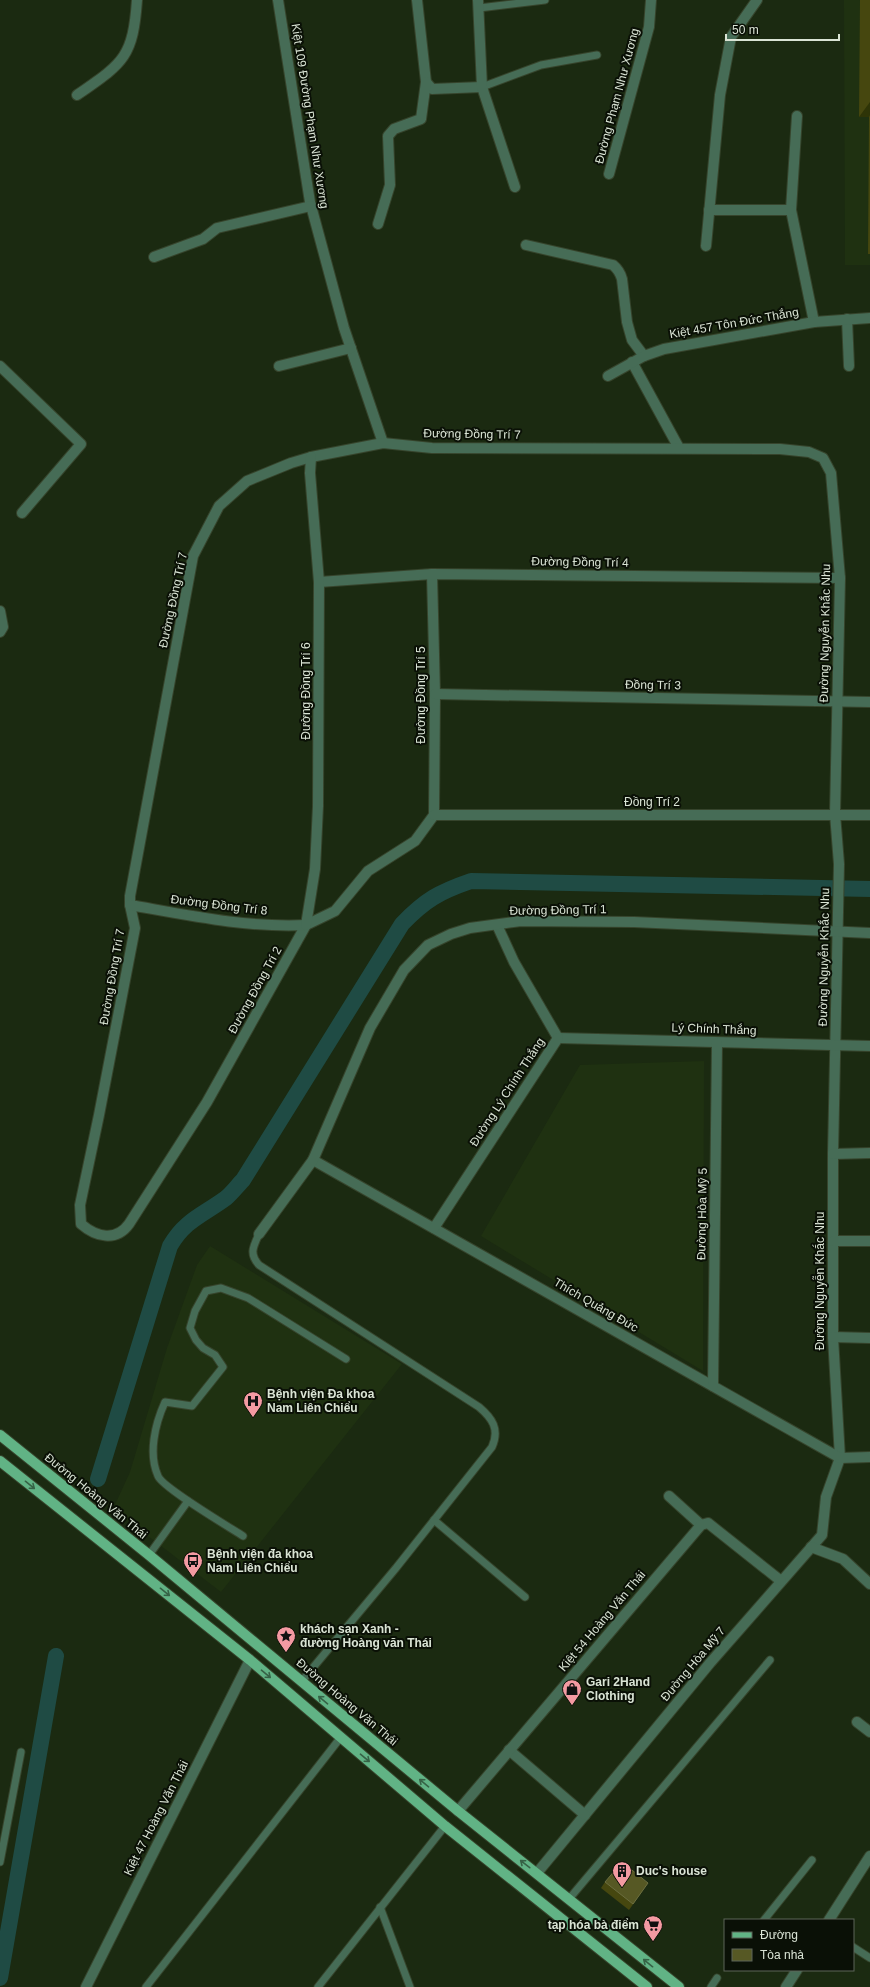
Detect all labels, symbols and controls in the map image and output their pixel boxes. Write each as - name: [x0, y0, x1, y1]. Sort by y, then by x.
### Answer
- scale bar: [726, 16, 839, 42]
- street label: Kiệt 109 Đường Phạm Như Xương: [288, 22, 332, 210]
- text: 50 m: [732, 23, 759, 37]
- street label: Đường Phạm Như Xương: [592, 27, 642, 165]
- street label: Kiệt 457 Tôn Đức Thắng: [668, 304, 800, 341]
- street label: Đường Đồng Trí 7: [423, 426, 521, 442]
- street label: Đường Đồng Trí 7: [156, 551, 190, 649]
- street label: Đường Đồng Trí 4: [531, 554, 629, 570]
- street label: Đường Nguyễn Khắc Nhu: [816, 564, 833, 702]
- street label: Đường Đồng Trí 6: [299, 642, 313, 740]
- street label: Đường Đồng Trí 5: [414, 646, 428, 744]
- street label: Đồng Trí 3: [625, 678, 681, 692]
- street label: Đồng Trí 2: [624, 795, 680, 809]
- street label: Đường Nguyễn Khắc Nhu: [815, 888, 832, 1026]
- street label: Đường Đồng Trí 8: [170, 892, 268, 918]
- street label: Đường Đồng Trí 1: [509, 902, 607, 918]
- street label: Đường Đồng Trí 7: [97, 928, 127, 1026]
- street label: Đường Đồng Trí 2: [225, 944, 285, 1036]
- street label: Lý Chính Thắng: [671, 1020, 757, 1037]
- street label: Đường Lý Chính Thắng: [466, 1035, 547, 1149]
- street label: Đường Hòa Mỹ 5: [694, 1167, 710, 1260]
- street label: Đường Nguyễn Khắc Nhu: [812, 1212, 827, 1350]
- street label: Thích Quảng Đức: [551, 1275, 641, 1335]
- place label: Bệnh viện Đa khoa Nam Liên Chiểu: [267, 1387, 375, 1415]
- hospital icon: Bệnh viện Đa khoa Nam Liên Chiểu: [242, 1390, 264, 1418]
- street label: Đường Hoàng Văn Thái: [42, 1450, 150, 1542]
- one-way arrow: [25, 1481, 36, 1490]
- place label: Bệnh viện đa khoa Nam Liên Chiểu: [207, 1547, 313, 1575]
- bus stop icon: Bệnh viện đa khoa Nam Liên Chiểu: [182, 1550, 204, 1578]
- street label: Kiệt 54 Hoàng Văn Thái: [556, 1568, 648, 1674]
- one-way arrow: [160, 1588, 171, 1597]
- place label: khách sạn Xanh - đường Hoàng văn Thái: [300, 1622, 432, 1650]
- street label: Đường Hòa Mỹ 7: [658, 1624, 728, 1704]
- place icon: khách sạn Xanh - đường Hoàng văn Thái: [275, 1625, 297, 1653]
- street label: Đường Hoàng Văn Thái: [294, 1656, 400, 1748]
- one-way arrow: [261, 1670, 271, 1679]
- place label: Gari 2Hand Clothing: [586, 1675, 650, 1703]
- shop icon: Gari 2Hand Clothing: [561, 1678, 583, 1706]
- one-way arrow: [318, 1695, 329, 1704]
- one-way arrow: [360, 1753, 371, 1762]
- street label: Kiệt 47 Hoàng Văn Thái: [121, 1758, 191, 1878]
- one-way arrow: [418, 1778, 429, 1787]
- one-way arrow: [520, 1860, 531, 1868]
- building icon: Duc's house: [611, 1860, 633, 1888]
- place label: Duc's house: [636, 1864, 707, 1878]
- supermarket icon: tạp hóa bà điểm: [642, 1914, 664, 1942]
- place label: tạp hóa bà điểm: [548, 1918, 639, 1932]
- legend: [724, 1919, 854, 1971]
- text: Đường: [760, 1928, 798, 1942]
- text: Tòa nhà: [760, 1948, 804, 1962]
- one-way arrow: [643, 1958, 654, 1967]

